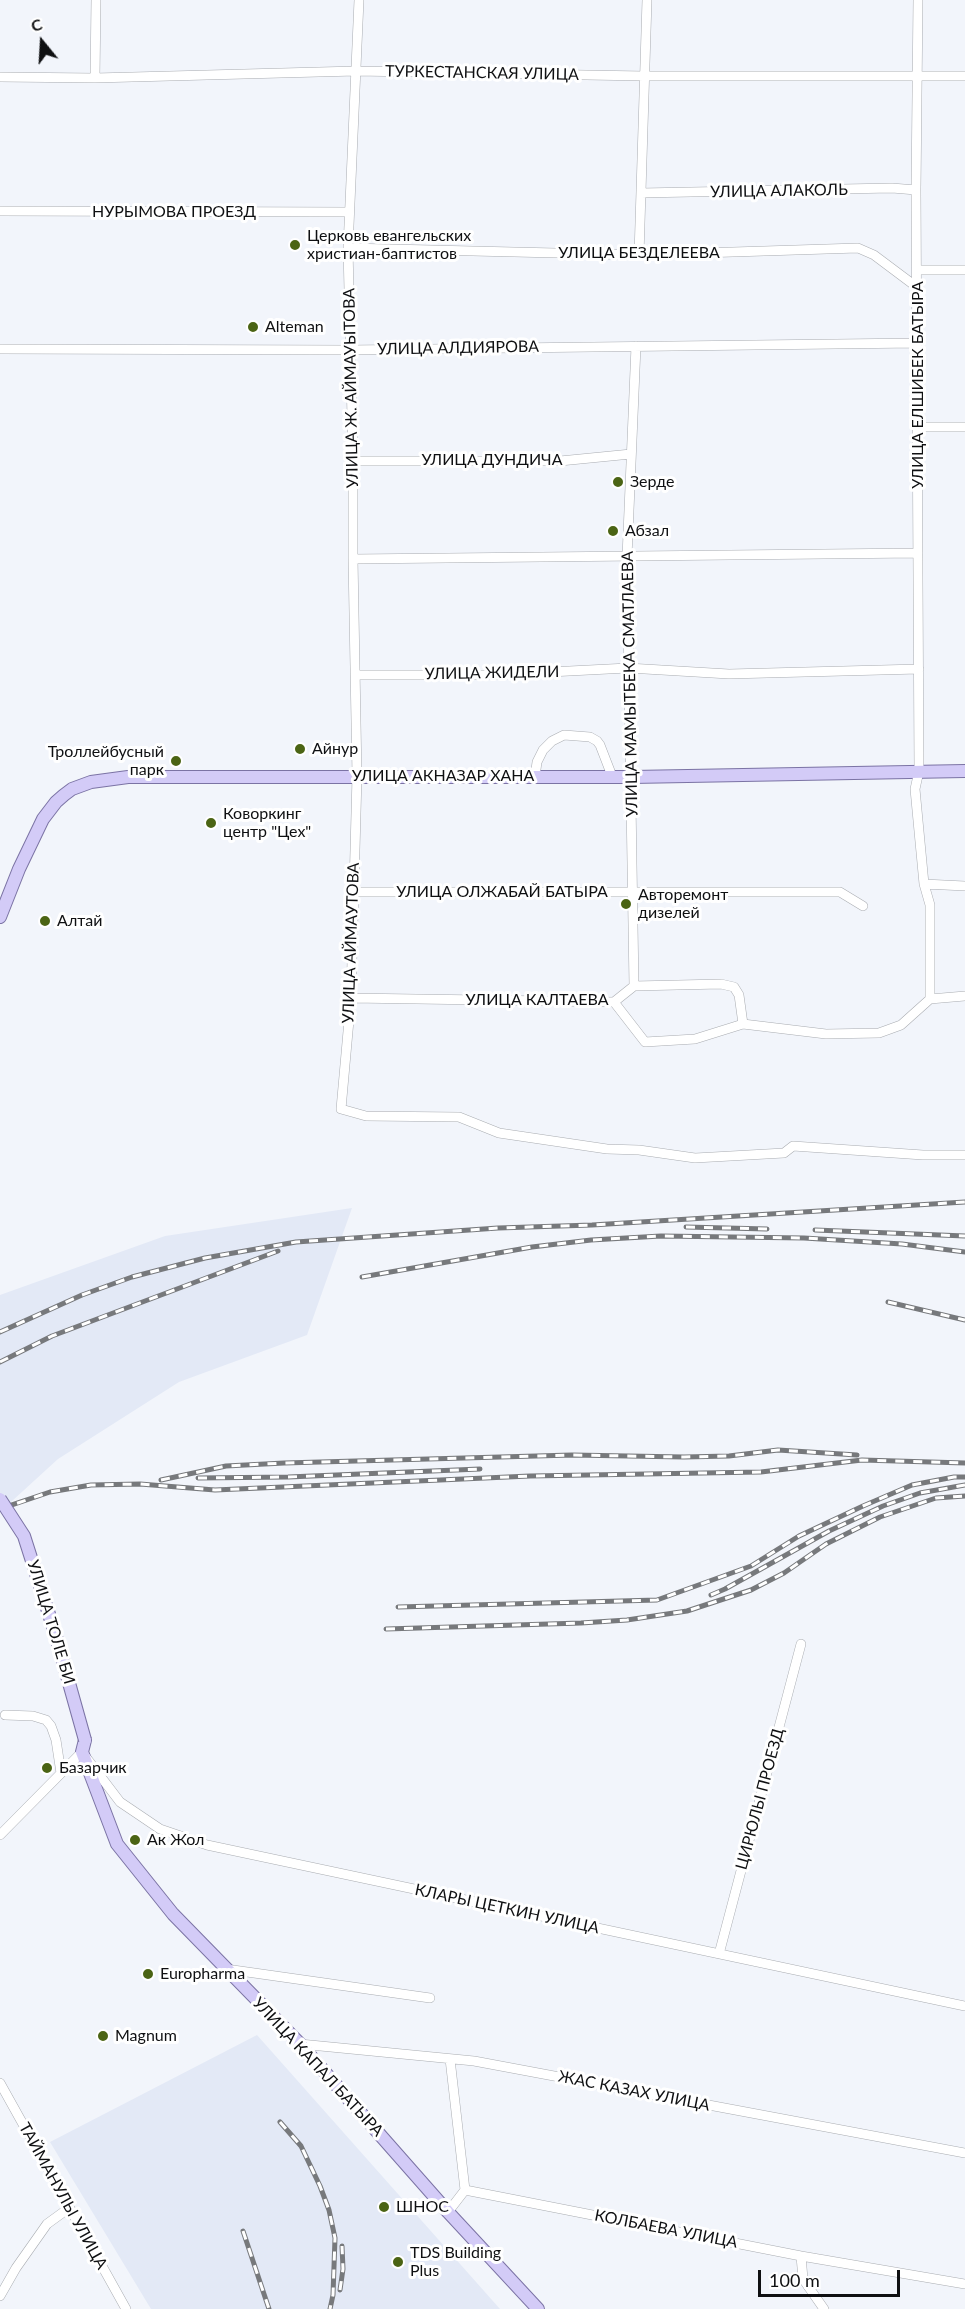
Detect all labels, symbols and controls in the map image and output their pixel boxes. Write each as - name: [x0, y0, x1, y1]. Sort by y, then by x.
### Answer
- north arrow: [12, 12, 72, 72]
- text: С: [28, 14, 44, 35]
- street label: ТУРКЕСТАНСКАЯ УЛИЦА: [385, 62, 579, 84]
- street label: УЛИЦА АЛАКОЛЬ: [710, 180, 848, 202]
- street label: НУРЫМОВА ПРОЕЗД: [92, 202, 256, 222]
- place label: Церковь евангельских христиан-баптистов: [307, 226, 471, 264]
- marker: Церковь евангельских христиан-баптистов: [288, 238, 302, 252]
- street label: УЛИЦА БЕЗДЕЛЕЕВА: [558, 243, 720, 263]
- street label: УЛИЦА ЕЛШИБЕК БАТЫРА: [908, 281, 928, 489]
- street label: УЛИЦА Ж. АЙМАУЫТОВА: [340, 288, 362, 488]
- place label: Alteman: [265, 317, 324, 337]
- marker: Alteman: [246, 320, 260, 334]
- street label: УЛИЦА АЛДИЯРОВА: [377, 337, 539, 359]
- street label: УЛИЦА ДУНДИЧА: [422, 450, 562, 470]
- place label: Зерде: [630, 472, 674, 492]
- marker: Зерде: [611, 475, 625, 489]
- place label: Абзал: [625, 521, 669, 541]
- marker: Абзал: [606, 524, 620, 538]
- street label: УЛИЦА МАМЫТБЕКА СМАТЛАЕВА: [618, 551, 642, 817]
- street label: УЛИЦА ЖИДЕЛИ: [424, 662, 560, 684]
- place label: Айнур: [312, 739, 358, 759]
- place label: Троллейбусный парк: [48, 742, 164, 780]
- marker: Айнур: [293, 742, 307, 756]
- marker: Троллейбусный парк: [169, 754, 183, 768]
- street label: УЛИЦА АКНАЗАР ХАНА: [352, 766, 534, 786]
- place label: Коворкинг центр "Цех": [223, 804, 311, 842]
- marker: Коворкинг центр "Цех": [204, 816, 218, 830]
- street label: УЛИЦА АЙМАУТОВА: [339, 862, 363, 1024]
- street label: УЛИЦА ОЛЖАБАЙ БАТЫРА: [396, 882, 608, 902]
- place label: Авторемонт дизелей: [638, 885, 728, 923]
- marker: Авторемонт дизелей: [619, 897, 633, 911]
- place label: Алтай: [57, 911, 102, 931]
- marker: Алтай: [38, 914, 52, 928]
- street label: УЛИЦА КАЛТАЕВА: [466, 990, 608, 1010]
- street label: УЛИЦА ТОЛЕ БИ: [23, 1558, 79, 1686]
- street label: ЦИРЮЛЫ ПРОЕЗД: [732, 1726, 788, 1872]
- place label: Базарчик: [59, 1758, 127, 1778]
- marker: Базарчик: [40, 1761, 54, 1775]
- place label: Ак Жол: [147, 1830, 204, 1850]
- marker: Ак Жол: [128, 1833, 142, 1847]
- street label: КЛАРЫ ЦЕТКИН УЛИЦА: [413, 1880, 601, 1938]
- place label: Europharma: [160, 1964, 245, 1984]
- marker: Europharma: [141, 1967, 155, 1981]
- street label: УЛИЦА КАПАЛ БАТЫРА: [249, 1993, 387, 2141]
- place label: Magnum: [115, 2026, 177, 2046]
- marker: Magnum: [96, 2029, 110, 2043]
- street label: ЖАС КАЗАХ УЛИЦА: [557, 2067, 711, 2115]
- street label: ТАЙМАНУЛЫ УЛИЦА: [15, 2119, 111, 2273]
- place label: ШНОС: [396, 2197, 449, 2217]
- marker: ШНОС: [377, 2200, 391, 2214]
- street label: КОЛБАЕВА УЛИЦА: [593, 2206, 739, 2252]
- place label: TDS Building Plus: [410, 2243, 501, 2281]
- marker: TDS Building Plus: [391, 2255, 405, 2269]
- scale bar: [761, 2258, 904, 2296]
- text: 100 m: [769, 2269, 820, 2291]

